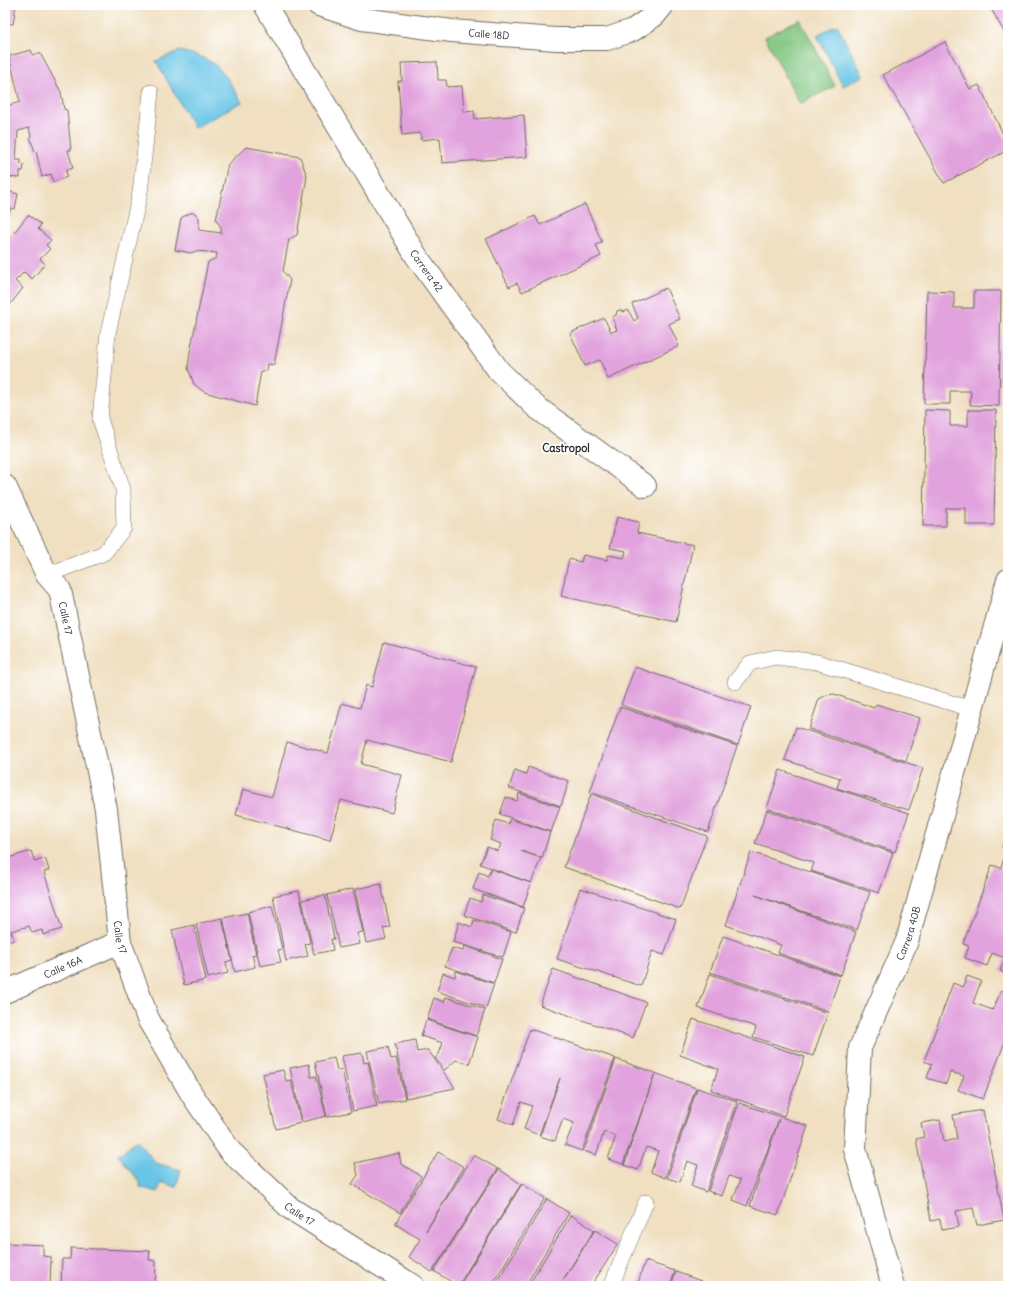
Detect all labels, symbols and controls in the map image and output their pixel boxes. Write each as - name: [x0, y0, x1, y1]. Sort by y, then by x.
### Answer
- street label: Calle 18D: [468, 26, 510, 42]
- street label: Carrera 42: [407, 247, 446, 295]
- district label: Castropol: [542, 441, 590, 456]
- street label: Calle 17: [56, 601, 75, 636]
- street label: Carrera 40B: [893, 904, 924, 963]
- street label: Calle 17: [111, 920, 130, 956]
- street label: Calle 16A: [42, 953, 85, 981]
- street label: Calle 17: [281, 1200, 317, 1229]

